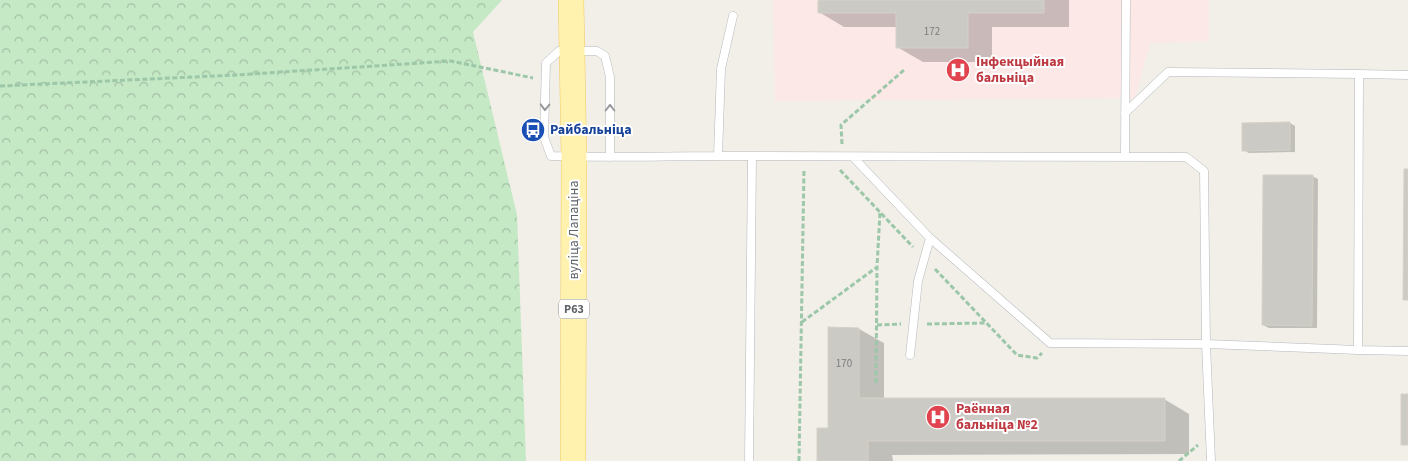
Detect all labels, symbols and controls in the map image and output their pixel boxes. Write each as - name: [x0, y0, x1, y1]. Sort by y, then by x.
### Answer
- house number: 172: [924, 24, 940, 39]
- place label: Інфекцыйная бальніца: [976, 52, 1064, 88]
- hospital icon: Інфекцыйная бальніца: [945, 57, 971, 83]
- one-way arrow: [540, 104, 550, 111]
- one-way arrow: [605, 104, 615, 112]
- bus stop icon: Райбальніца: [520, 117, 546, 143]
- place label: Райбальніца: [550, 120, 632, 140]
- street label: вуліца Лапаціна: [564, 181, 584, 279]
- road number: Р63: [559, 300, 589, 318]
- house number: 170: [836, 356, 852, 371]
- place label: Раённая бальніца №2: [956, 399, 1038, 435]
- hospital icon: Раённая бальніца №2: [925, 404, 951, 430]

